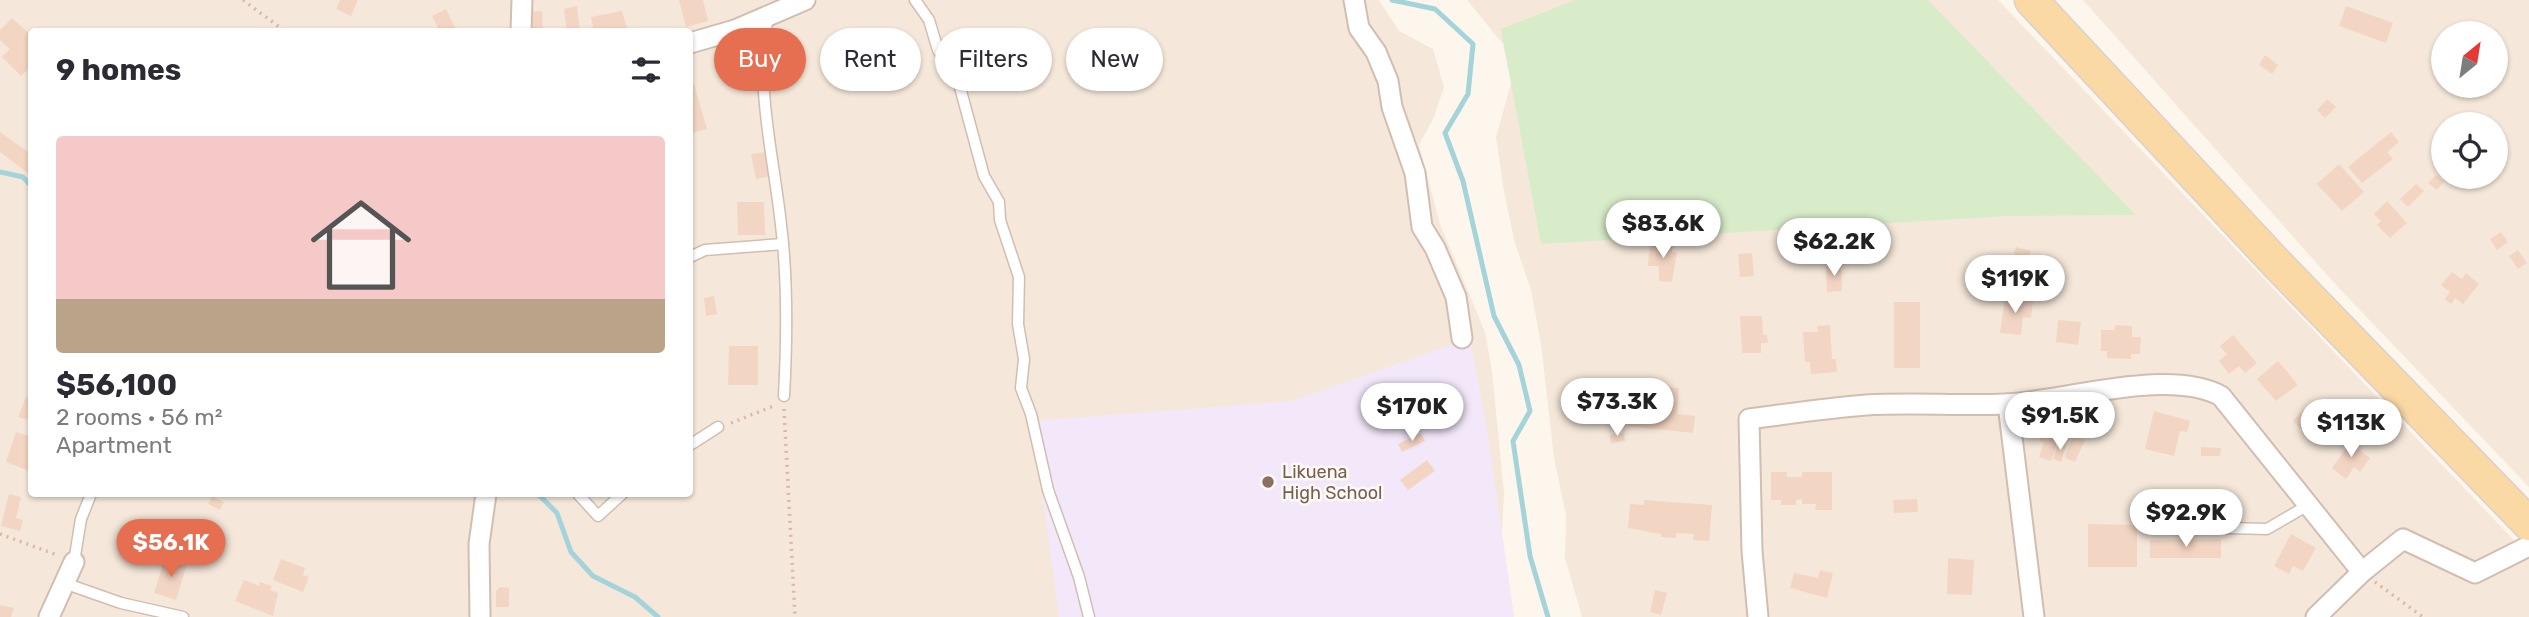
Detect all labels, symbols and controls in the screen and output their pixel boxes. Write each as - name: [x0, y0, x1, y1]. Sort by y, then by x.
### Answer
- north arrow: [2431, 21, 2508, 98]
- map controls: [2431, 21, 2508, 189]
- chip: Buy: [714, 28, 806, 91]
- chip: Rent: [820, 28, 921, 91]
- chip: Filters: [935, 28, 1052, 91]
- chip: New: [1066, 28, 1163, 91]
- icon: filters: [627, 51, 665, 89]
- text: 9 homes: [56, 52, 181, 88]
- button: locate: [2431, 112, 2508, 189]
- icon: home: [298, 182, 424, 308]
- pin: $83.6K: [1606, 201, 1720, 260]
- text: $83.6K: [1622, 209, 1704, 237]
- pin: $62.2K: [1777, 218, 1891, 278]
- text: $62.2K: [1793, 227, 1875, 255]
- pin: $119K: [1966, 256, 2064, 315]
- text: $119K: [1981, 264, 2049, 292]
- text: $56,100: [56, 367, 177, 403]
- pin: $73.3K: [1560, 378, 1674, 438]
- pin: $170K: [1363, 384, 1461, 443]
- text: $73.3K: [1577, 387, 1657, 415]
- text: $170K: [1377, 392, 1447, 420]
- pin: $91.5K: [2003, 392, 2117, 452]
- pin: $113K: [2302, 400, 2400, 459]
- text: $91.5K: [2021, 401, 2099, 429]
- text: 2 rooms · 56 m²: [56, 403, 223, 431]
- text: $113K: [2317, 408, 2385, 436]
- text: Apartment: [56, 431, 172, 459]
- place label: Likuena High School: [1282, 461, 1382, 504]
- marker: Likuena High School: [1260, 474, 1276, 490]
- pin: $92.9K: [2129, 490, 2243, 549]
- text: $92.9K: [2146, 498, 2226, 526]
- pin: $56.1K: [114, 520, 228, 579]
- text: $56.1K: [133, 528, 209, 556]

